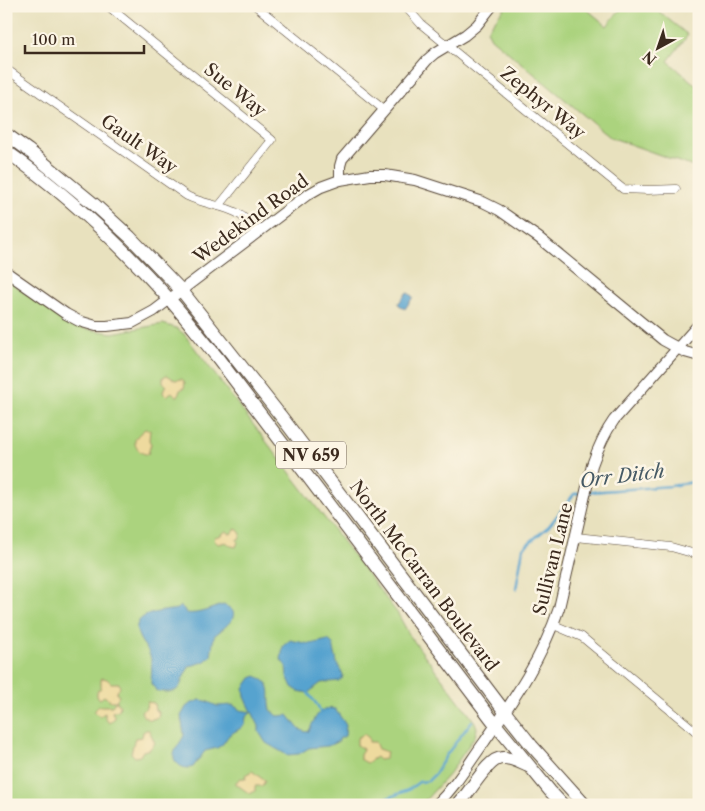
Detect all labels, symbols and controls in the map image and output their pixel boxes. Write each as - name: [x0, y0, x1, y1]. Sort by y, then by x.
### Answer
- scale bar: [25, 22, 144, 54]
- north arrow: [632, 22, 682, 72]
- text: 100 m: [32, 30, 75, 49]
- text: N: [639, 47, 660, 69]
- street label: Sue Way: [200, 58, 271, 122]
- street label: Zephyr Way: [496, 62, 591, 144]
- street label: Gault Way: [97, 110, 182, 179]
- street label: Wedekind Road: [188, 170, 313, 269]
- road number: NV 659: [276, 442, 346, 468]
- water label: Orr Ditch: [578, 459, 666, 493]
- street label: North McCarran Boulevard: [345, 476, 503, 676]
- street label: Sullivan Lane: [528, 500, 578, 618]

